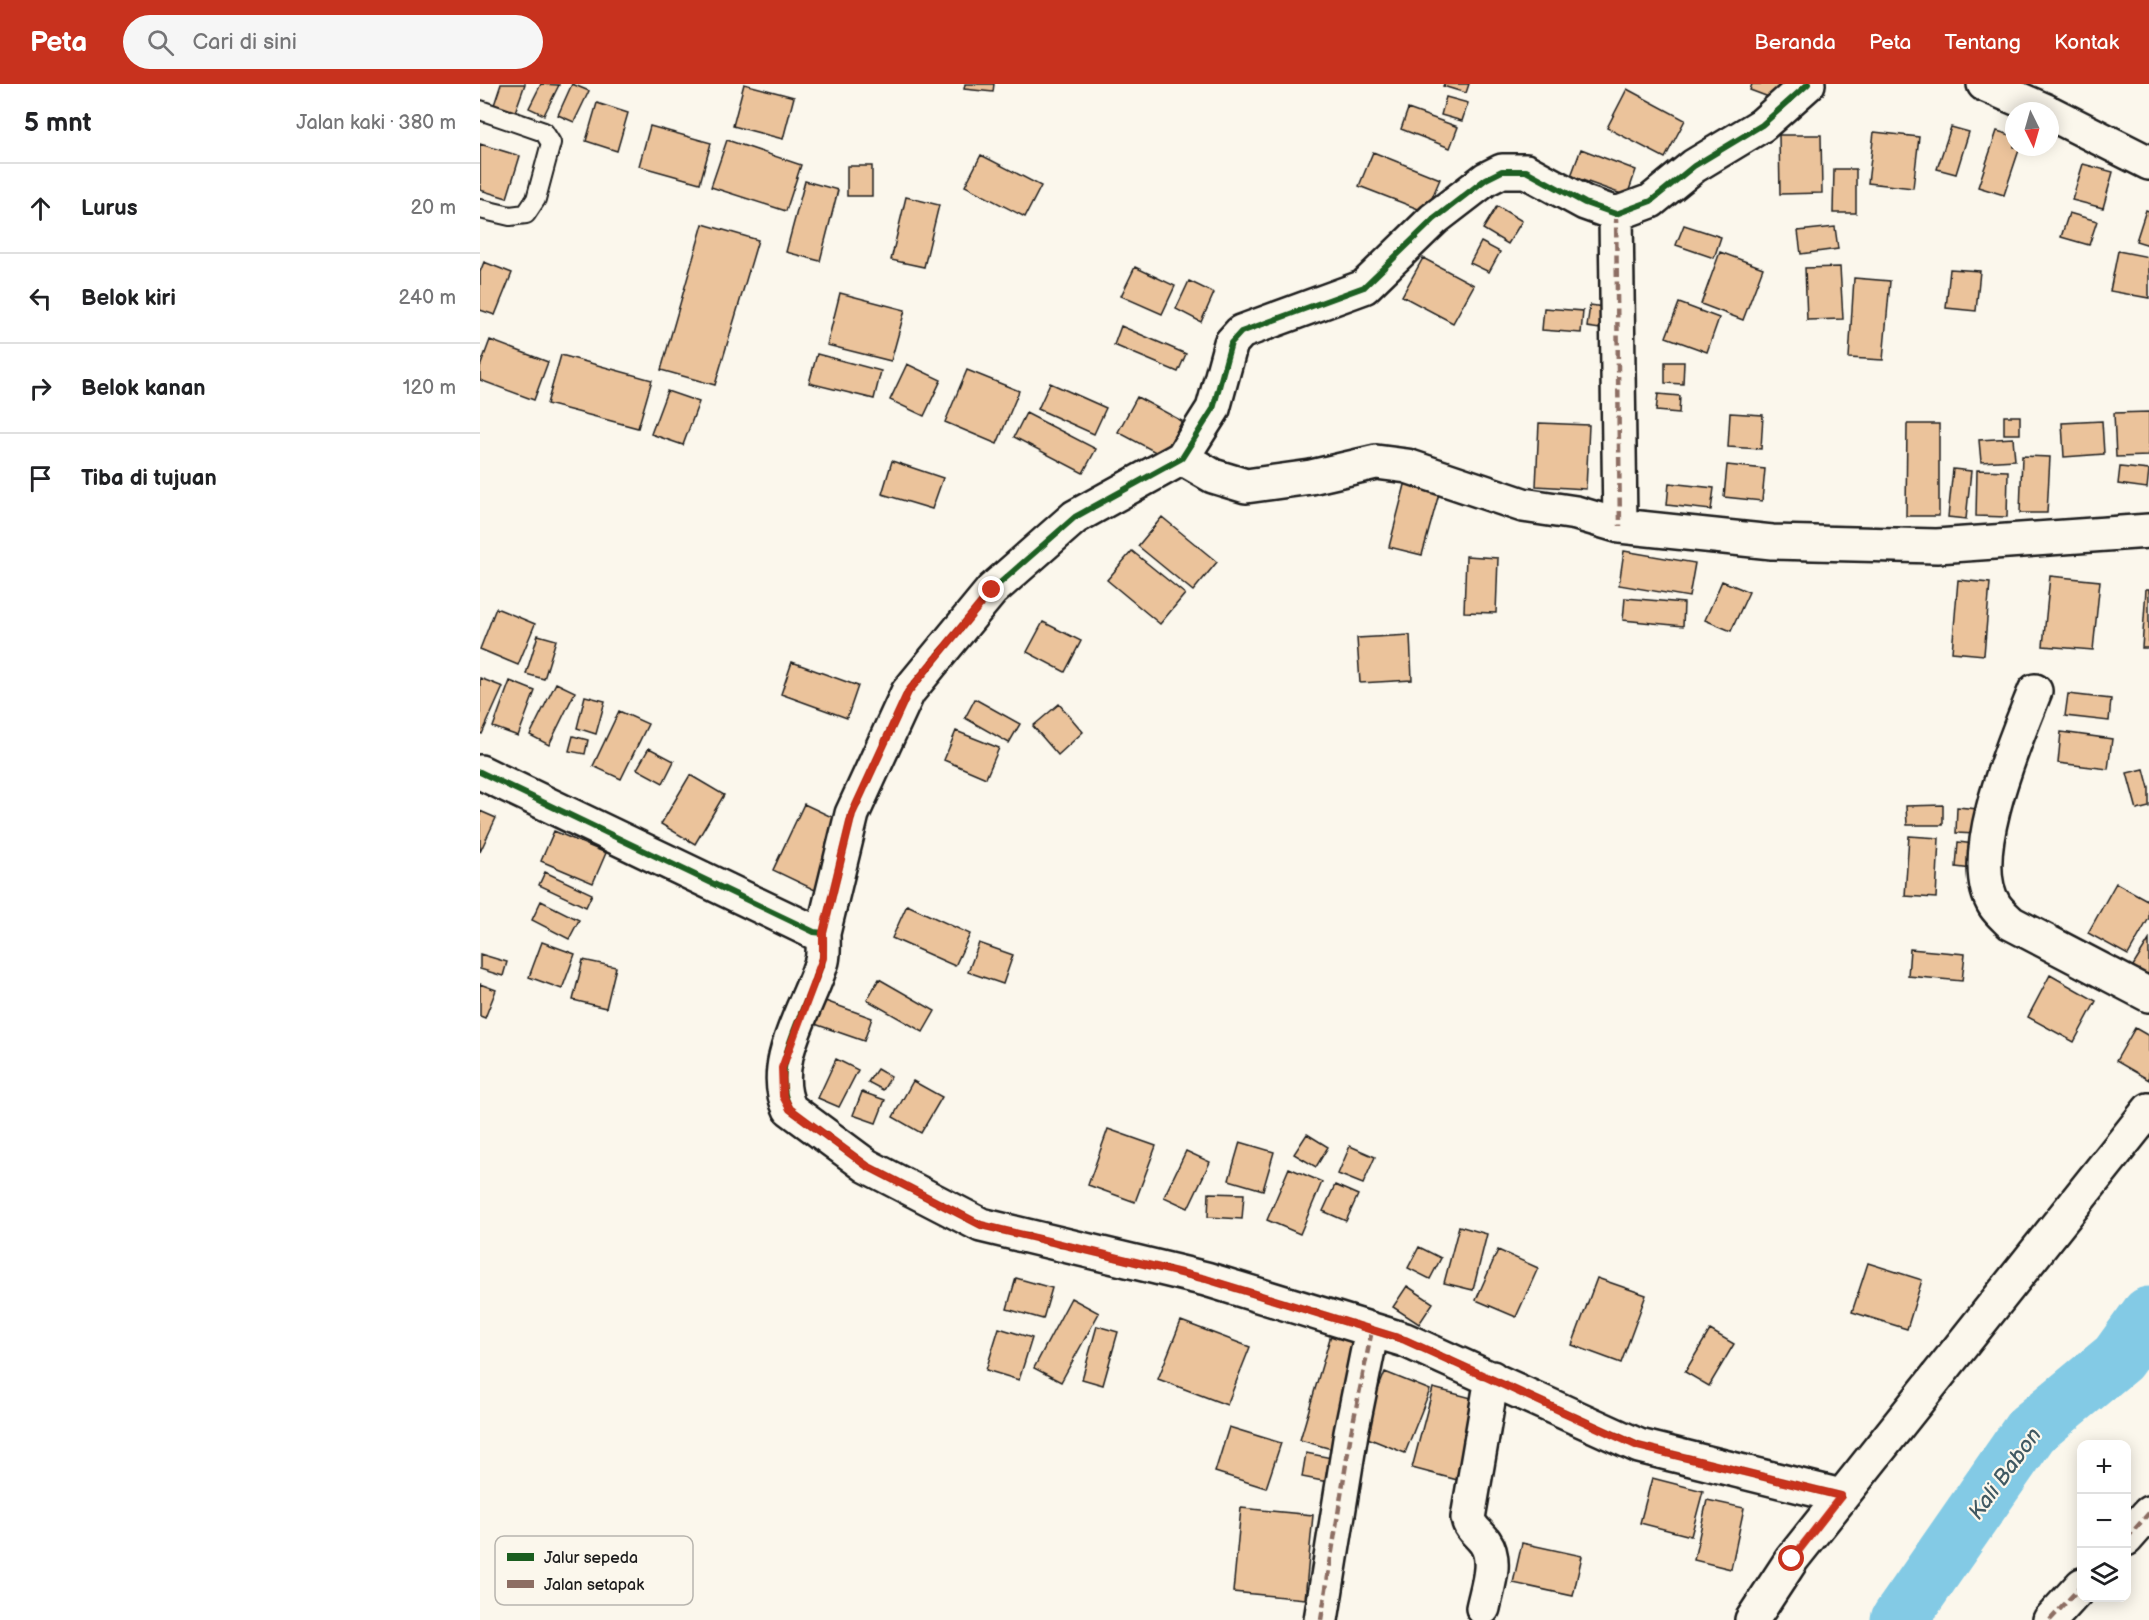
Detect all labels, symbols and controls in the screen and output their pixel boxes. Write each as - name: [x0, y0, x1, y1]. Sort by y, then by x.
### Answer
- search box: [123, 15, 543, 69]
- text: Peta: [30, 26, 87, 59]
- icon: search: [144, 26, 177, 59]
- text: Cari di sini: [192, 29, 297, 56]
- text: Beranda: [1754, 30, 1836, 55]
- text: Peta: [1869, 30, 1912, 55]
- text: Tentang: [1945, 30, 2021, 55]
- text: Kontak: [2054, 30, 2119, 55]
- north arrow: [2005, 102, 2059, 156]
- text: 5 mnt: [24, 108, 91, 139]
- text: Jalan kaki · 380 m: [296, 111, 456, 135]
- icon: ahead: [24, 192, 57, 225]
- text: Lurus: [81, 195, 137, 222]
- text: 20 m: [411, 196, 456, 220]
- icon: left: [24, 282, 57, 315]
- text: Belok kiri: [81, 285, 176, 312]
- text: 240 m: [399, 286, 456, 310]
- icon: right: [24, 372, 57, 405]
- text: Belok kanan: [81, 375, 206, 402]
- text: 120 m: [403, 376, 456, 400]
- icon: arrive: [24, 462, 57, 495]
- text: Tiba di tujuan: [81, 465, 217, 492]
- route end: [978, 576, 1004, 602]
- water label: Kali Babon: [1963, 1423, 2048, 1525]
- map controls: [2077, 1440, 2131, 1602]
- button: +: [2077, 1440, 2131, 1494]
- button: −: [2077, 1494, 2131, 1548]
- legend: [495, 1536, 693, 1605]
- route start: [1778, 1545, 1804, 1571]
- button: layers: [2077, 1548, 2131, 1602]
- text: Jalur sepeda: [544, 1549, 638, 1568]
- text: Jalan setapak: [544, 1576, 644, 1595]

